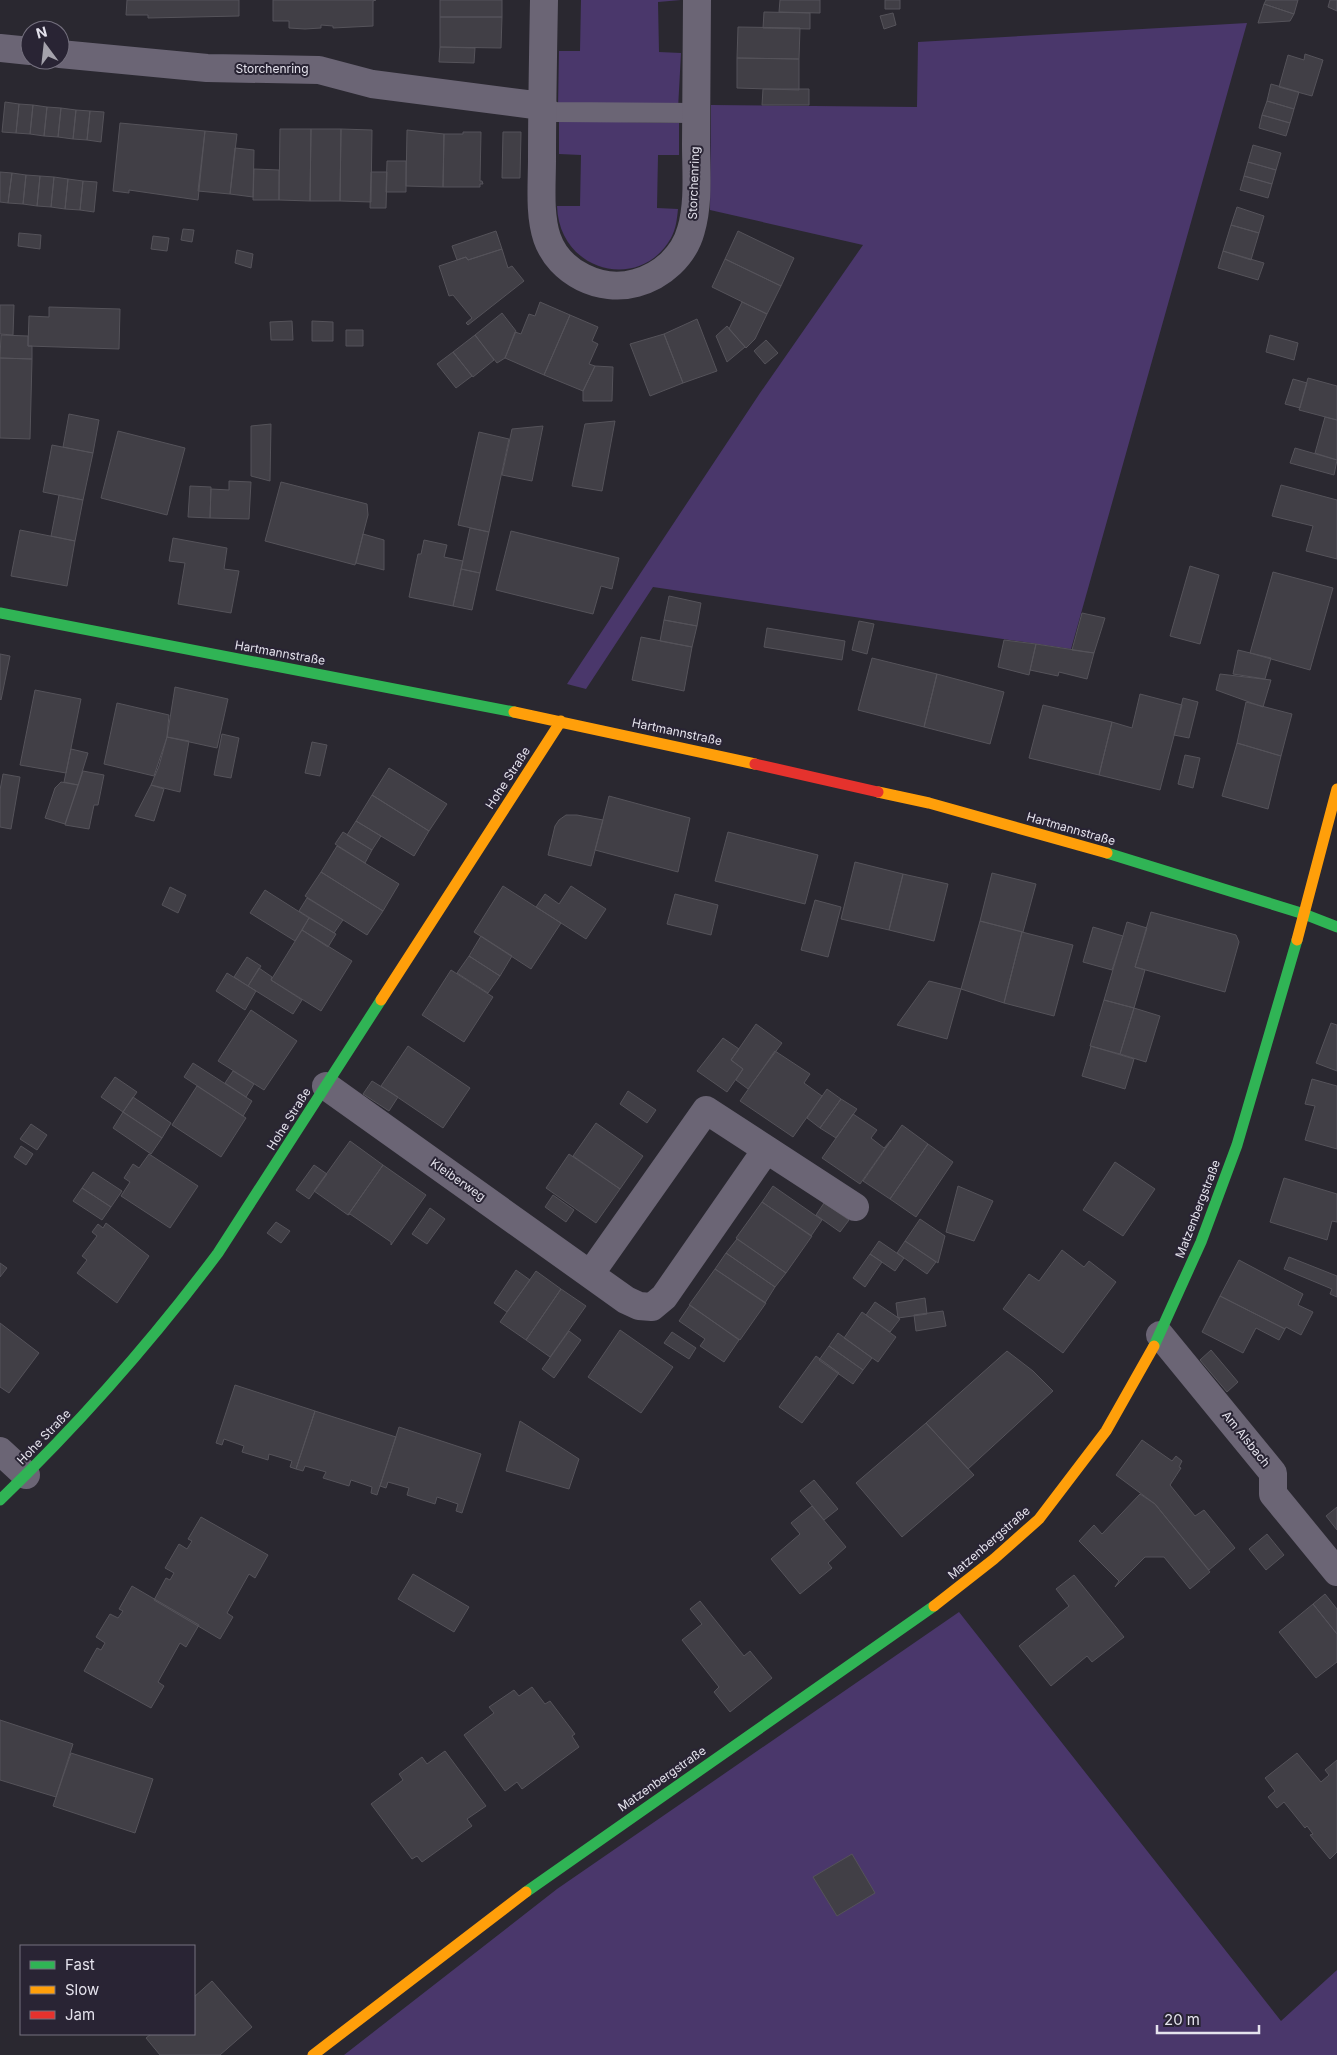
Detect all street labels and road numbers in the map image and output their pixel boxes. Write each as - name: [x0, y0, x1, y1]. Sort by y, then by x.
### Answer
- street label: Storchenring: [235, 61, 309, 76]
- street label: Storchenring: [685, 146, 702, 220]
- street label: Hartmannstraße: [234, 637, 327, 668]
- street label: Hartmannstraße: [631, 715, 723, 748]
- street label: Hohe Straße: [482, 744, 533, 812]
- street label: Hartmannstraße: [1025, 809, 1117, 848]
- street label: Hohe Straße: [263, 1085, 314, 1153]
- street label: Kleiberweg: [428, 1155, 489, 1204]
- street label: Matzenbergstraße: [1172, 1158, 1223, 1260]
- street label: Hohe Straße: [14, 1406, 74, 1467]
- street label: Am Alsbach: [1219, 1408, 1274, 1470]
- street label: Matzenbergstraße: [945, 1503, 1033, 1582]
- street label: Matzenbergstraße: [615, 1743, 709, 1815]

